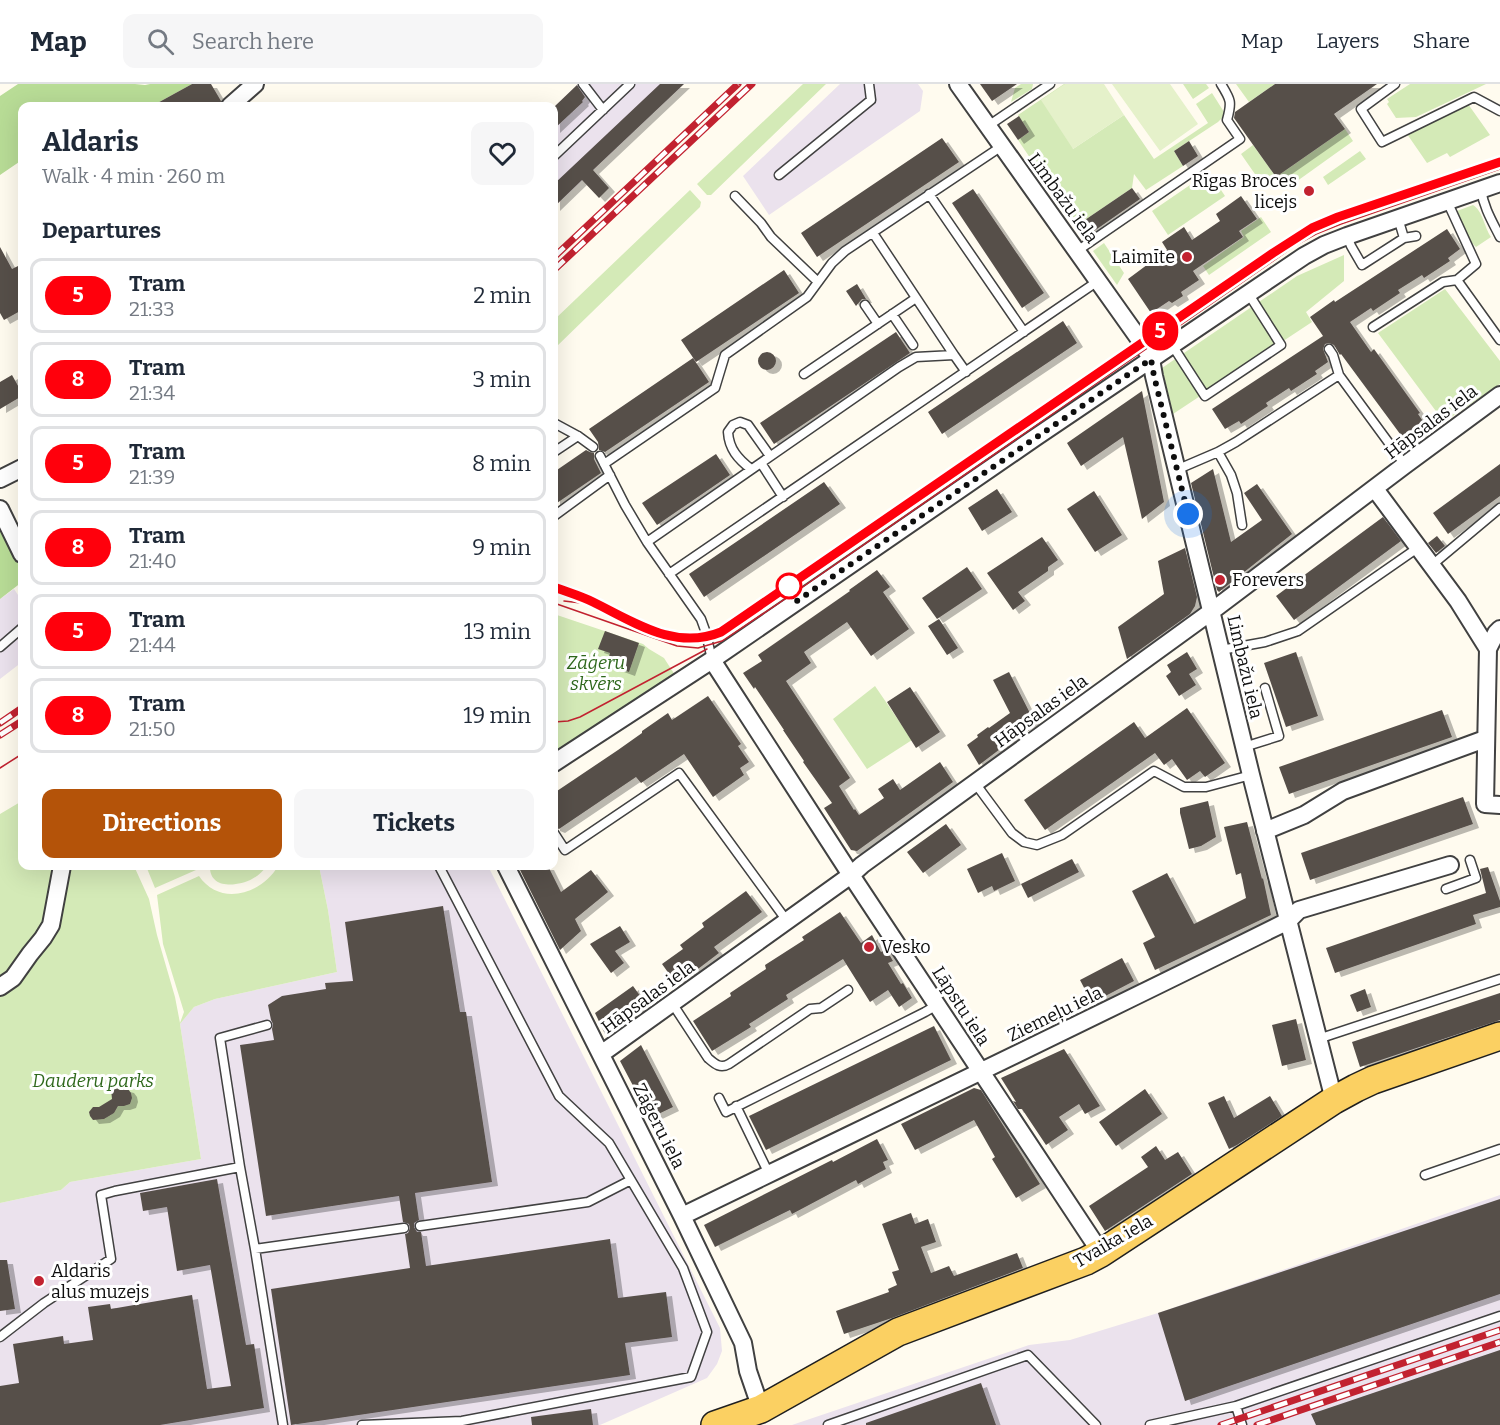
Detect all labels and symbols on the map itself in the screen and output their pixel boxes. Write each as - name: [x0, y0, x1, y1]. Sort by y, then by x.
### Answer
- street label: Limbažu iela: [1023, 149, 1103, 247]
- place label: Rīgas Broces licejs: [1192, 170, 1297, 213]
- marker: Rīgas Broces licejs: [1302, 184, 1316, 198]
- place label: Laimīte: [1111, 246, 1175, 268]
- marker: Laimīte: [1180, 250, 1194, 264]
- line badge: 5: [1140, 312, 1180, 350]
- street label: Hāpsalas iela: [1380, 380, 1482, 464]
- your location: [1173, 499, 1203, 529]
- place label: Forevers: [1232, 569, 1304, 591]
- unlabelled marker: [776, 573, 802, 599]
- marker: Forevers: [1213, 573, 1227, 587]
- street label: Limbažu iela: [1222, 613, 1268, 721]
- park label: Zāģeru skvērs: [567, 652, 625, 695]
- street label: Hāpsalas iela: [990, 670, 1092, 752]
- place label: Vesko: [881, 936, 931, 958]
- marker: Vesko: [862, 940, 876, 954]
- street label: Hāpsalas iela: [597, 956, 699, 1038]
- street label: Lāpstu iela: [927, 962, 995, 1050]
- street label: Ziemeļu iela: [1004, 981, 1107, 1047]
- park label: Dauderu parks: [32, 1070, 154, 1092]
- street label: Zāģeru iela: [628, 1079, 690, 1173]
- street label: Tvaika iela: [1070, 1209, 1157, 1272]
- place label: Aldaris alus muzejs: [51, 1260, 149, 1303]
- marker: Aldaris alus muzejs: [32, 1274, 46, 1288]

